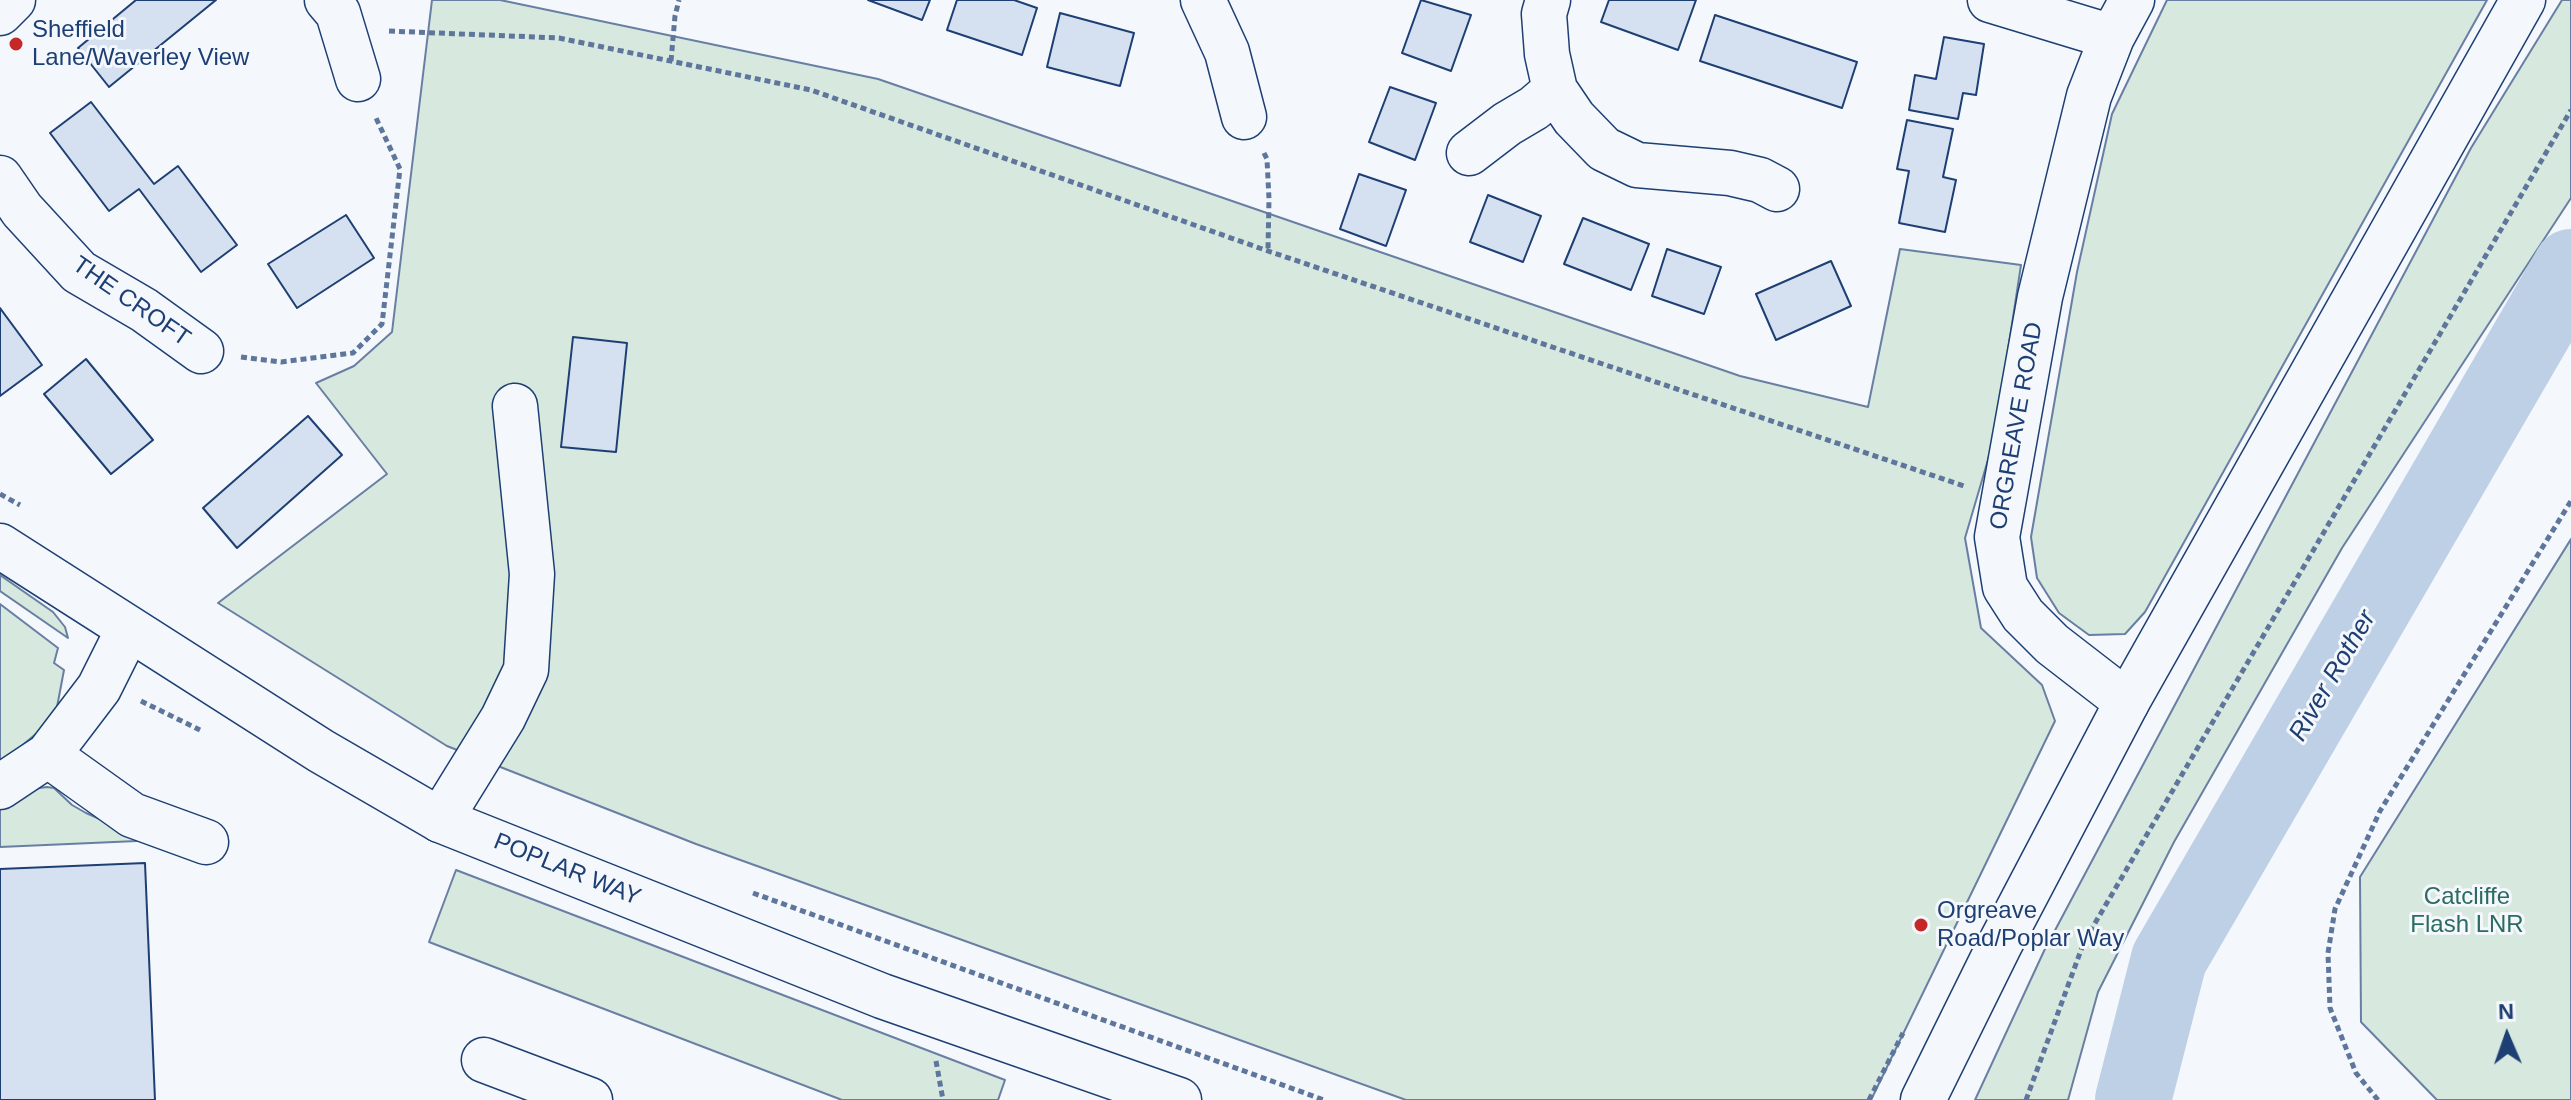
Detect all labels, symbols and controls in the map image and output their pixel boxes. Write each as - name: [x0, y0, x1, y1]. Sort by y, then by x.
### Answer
- place label: Sheffield Lane/Waverley View: [32, 16, 249, 72]
- marker: Sheffield Lane/Waverley View: [7, 35, 25, 53]
- street label: THE CROFT: [66, 251, 196, 353]
- street label: ORGREAVE ROAD: [1985, 320, 2049, 532]
- water label: River Rother: [2283, 605, 2383, 747]
- street label: POPLAR WAY: [489, 827, 645, 913]
- park label: Catcliffe Flash LNR: [2410, 883, 2524, 939]
- place label: Orgreave Road/Poplar Way: [1937, 897, 2124, 953]
- marker: Orgreave Road/Poplar Way: [1912, 916, 1930, 934]
- north arrow: [2467, 996, 2547, 1076]
- text: N: [2498, 999, 2515, 1024]

